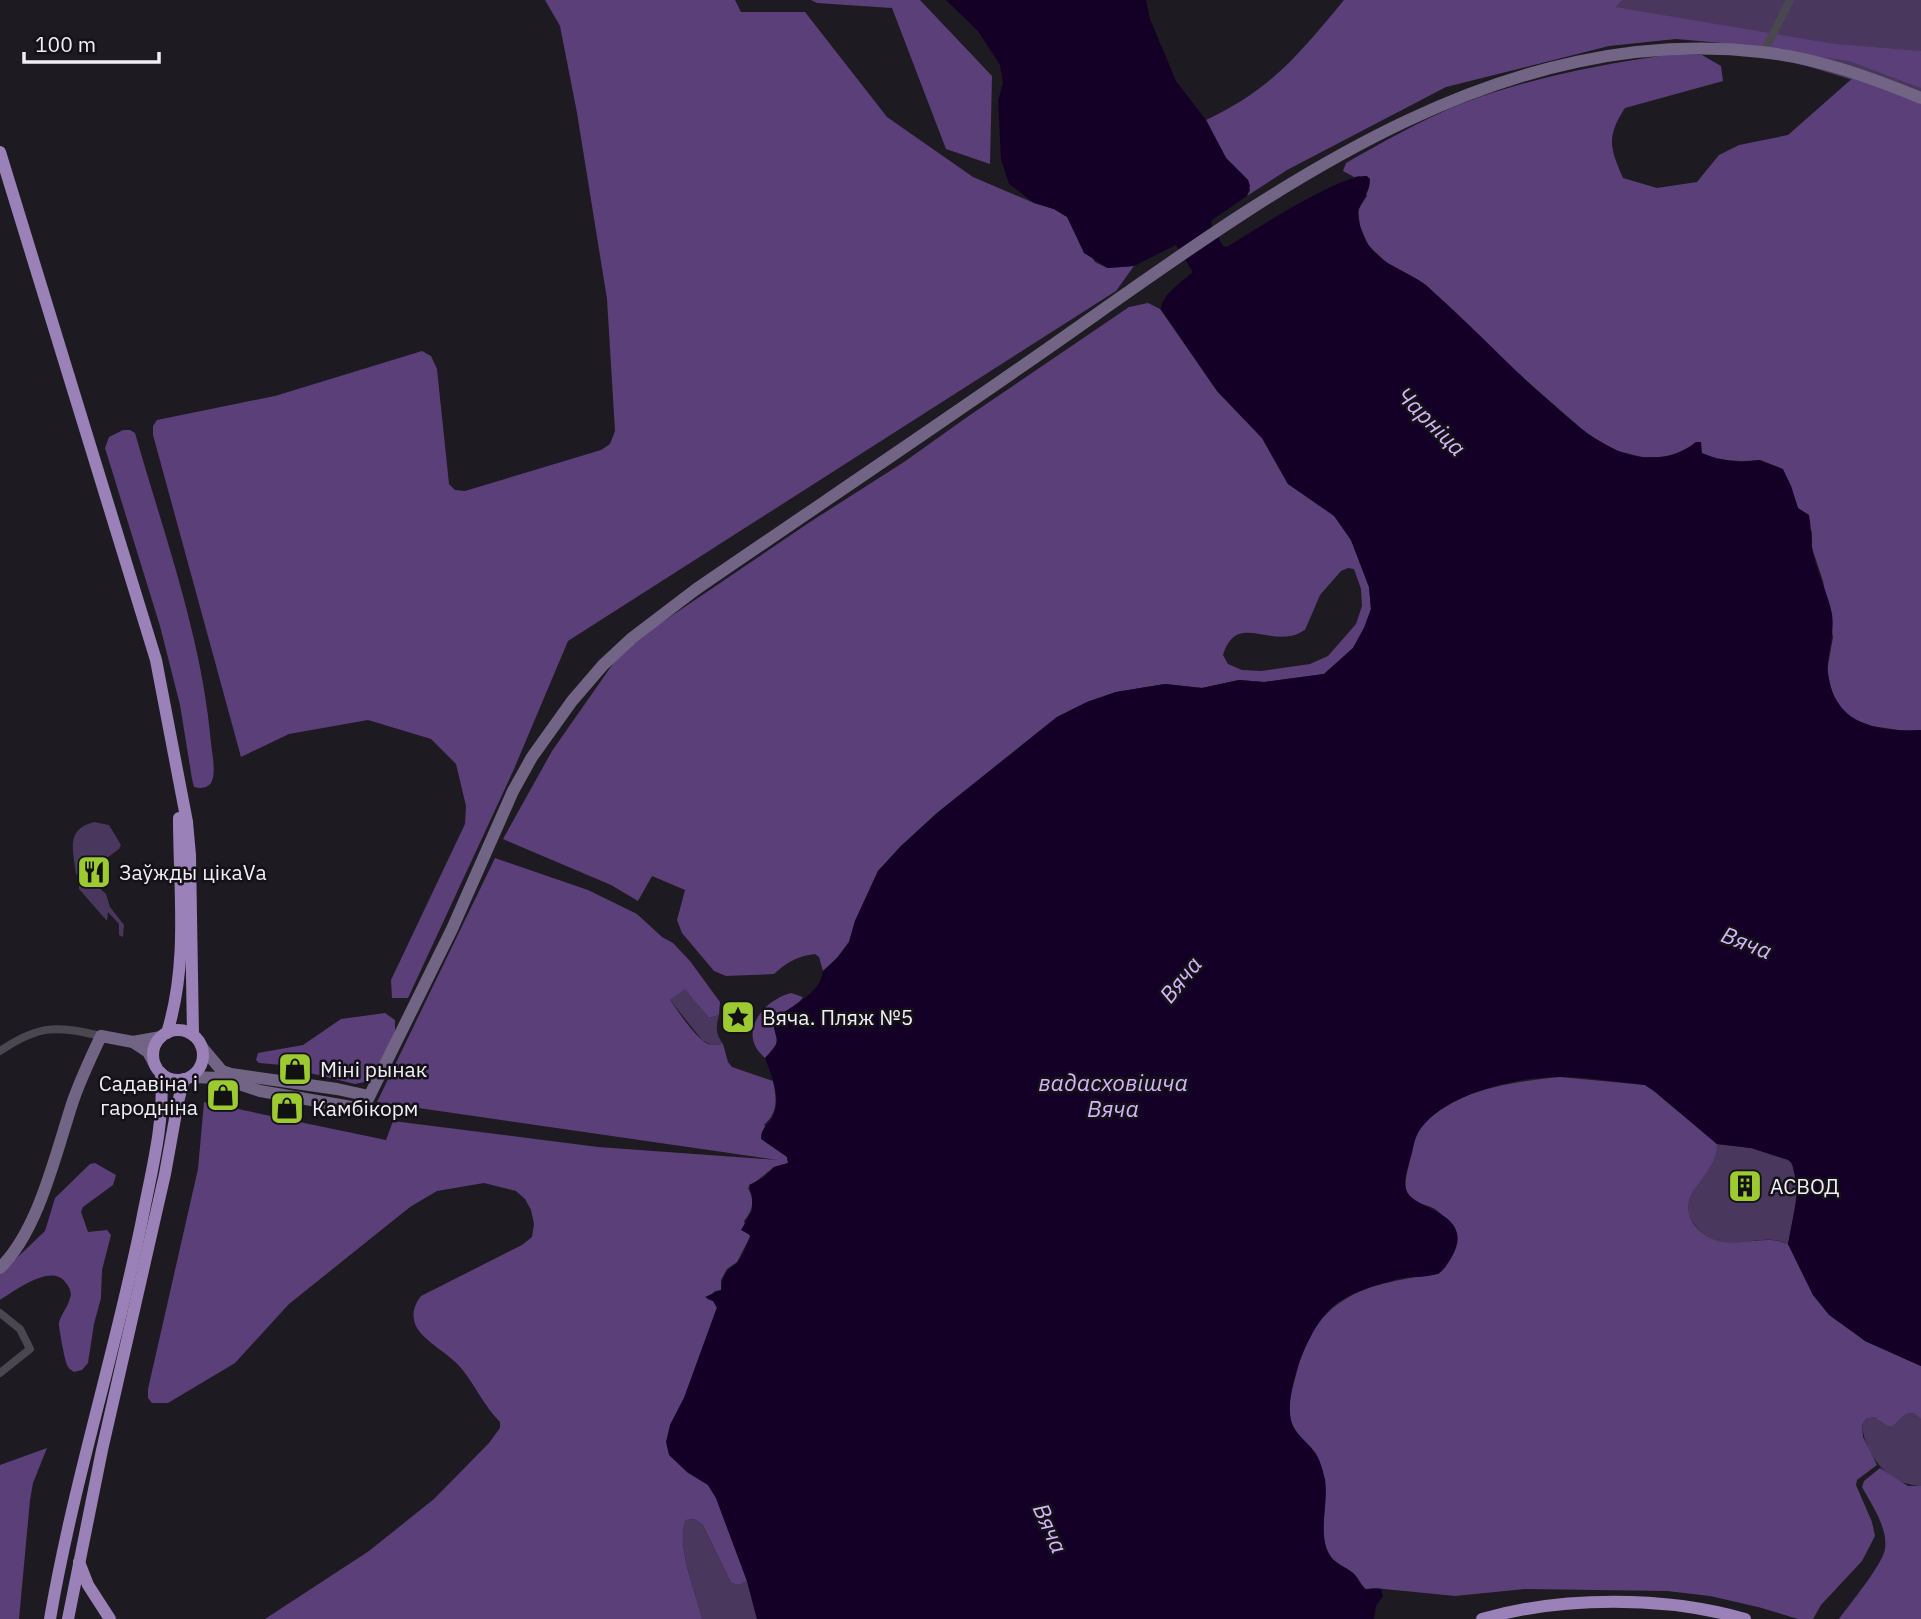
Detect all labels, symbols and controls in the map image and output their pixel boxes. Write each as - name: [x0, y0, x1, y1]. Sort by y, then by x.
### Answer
- scale bar: [24, 21, 159, 65]
- text: 100 m: [35, 30, 96, 58]
- water label: Чарніца: [1391, 380, 1473, 462]
- restaurant icon: Заўжды цікаVа: [75, 853, 113, 891]
- place label: Заўжды цікаVа: [119, 858, 267, 886]
- water label: Вяча: [1717, 919, 1777, 965]
- water label: Вяча: [1152, 949, 1208, 1009]
- place icon: Вяча. Пляж №5: [719, 998, 757, 1036]
- place label: Вяча. Пляж №5: [762, 1003, 913, 1031]
- shop icon: Міні рынак: [276, 1050, 314, 1088]
- place label: Міні рынак: [320, 1055, 427, 1083]
- water label: вадасховішча Вяча: [1038, 1067, 1188, 1123]
- place label: Садавіна і гародніна: [99, 1069, 198, 1121]
- shop icon: Садавіна і гародніна: [204, 1076, 242, 1114]
- shop icon: Камбікорм: [268, 1089, 306, 1127]
- place label: Камбікорм: [312, 1094, 419, 1122]
- building icon: АСВОД: [1726, 1167, 1764, 1205]
- place label: АСВОД: [1770, 1172, 1840, 1200]
- water label: Вяча: [1027, 1498, 1075, 1558]

